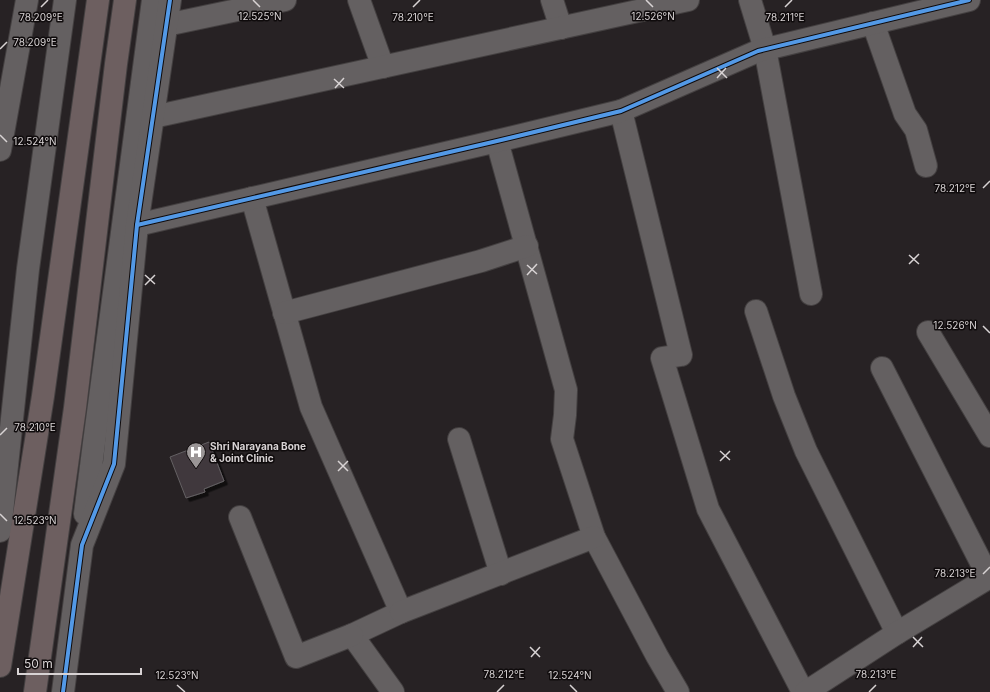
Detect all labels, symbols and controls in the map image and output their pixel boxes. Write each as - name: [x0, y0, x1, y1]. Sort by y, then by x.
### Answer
- text: 12.525°N: [238, 10, 282, 22]
- text: 12.526°N: [631, 10, 675, 22]
- text: 78.209°E: [19, 11, 63, 23]
- text: 78.210°E: [392, 11, 434, 23]
- text: 78.211°E: [765, 11, 805, 23]
- text: 78.209°E: [13, 36, 57, 48]
- text: 12.524°N: [13, 135, 57, 147]
- text: 78.212°E: [934, 182, 976, 194]
- text: 12.526°N: [933, 319, 977, 331]
- text: 78.210°E: [14, 421, 56, 433]
- place label: Shri Narayana Bone & Joint Clinic: [210, 440, 306, 464]
- hospital icon: Shri Narayana Bone & Joint Clinic: [185, 441, 207, 469]
- text: 12.523°N: [13, 514, 57, 526]
- text: 78.213°E: [934, 567, 976, 579]
- scale bar: [18, 650, 141, 676]
- text: 50 m: [24, 656, 53, 671]
- text: 78.212°E: [483, 668, 525, 680]
- text: 78.213°E: [855, 668, 897, 680]
- text: 12.523°N: [155, 669, 199, 681]
- text: 12.524°N: [548, 669, 592, 681]

